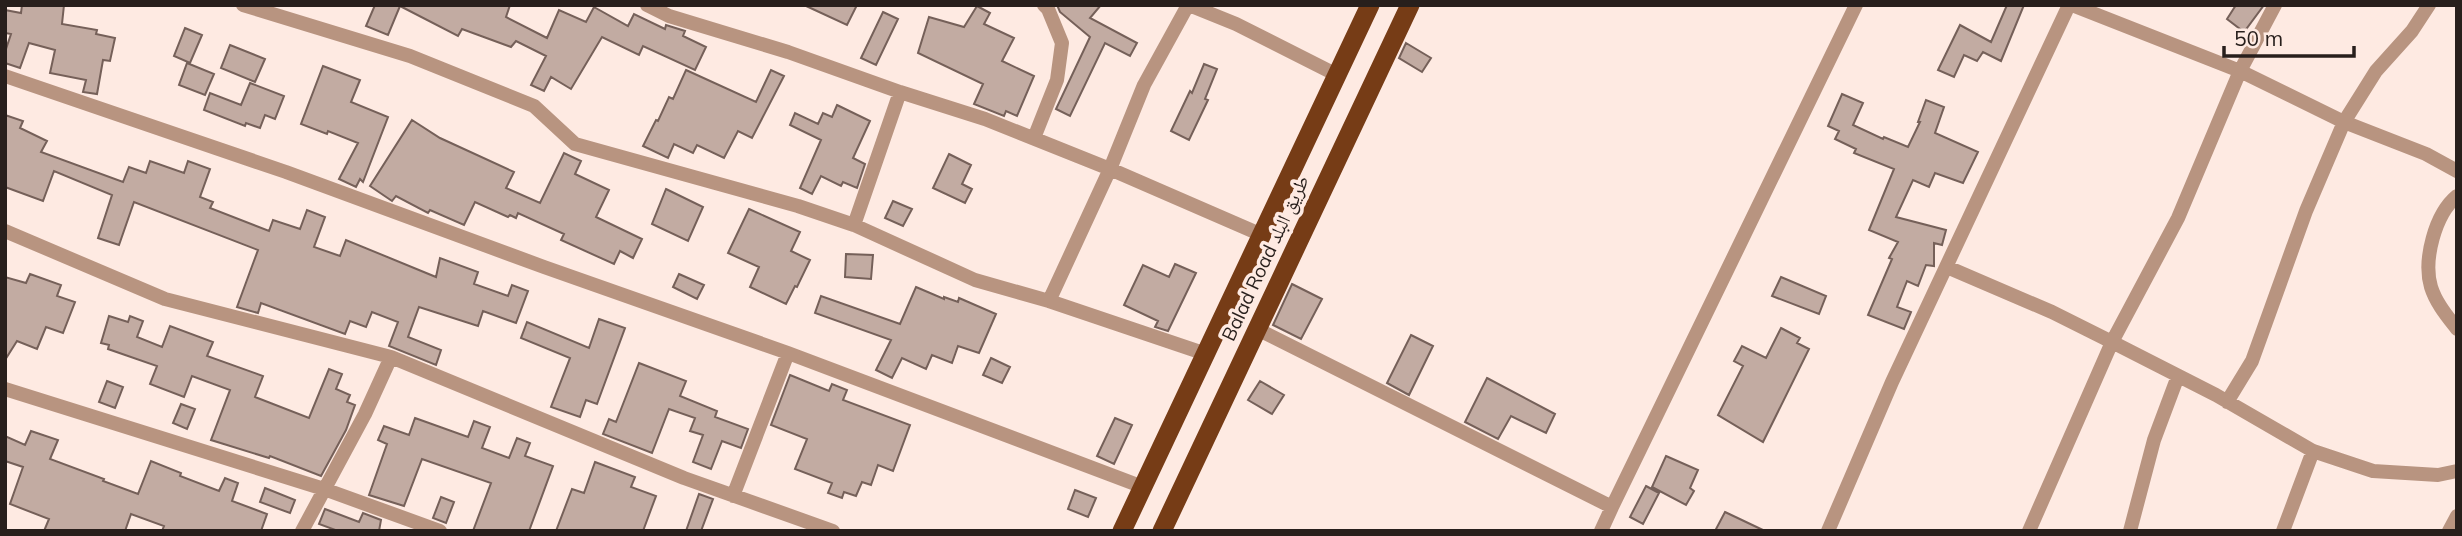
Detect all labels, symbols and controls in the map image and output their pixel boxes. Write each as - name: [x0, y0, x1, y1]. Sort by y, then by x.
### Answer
- scale bar: [2224, 14, 2354, 58]
- text: 50 m: [2234, 25, 2283, 51]
- street label: Balad Road طريق البلد: [1216, 171, 1314, 345]

